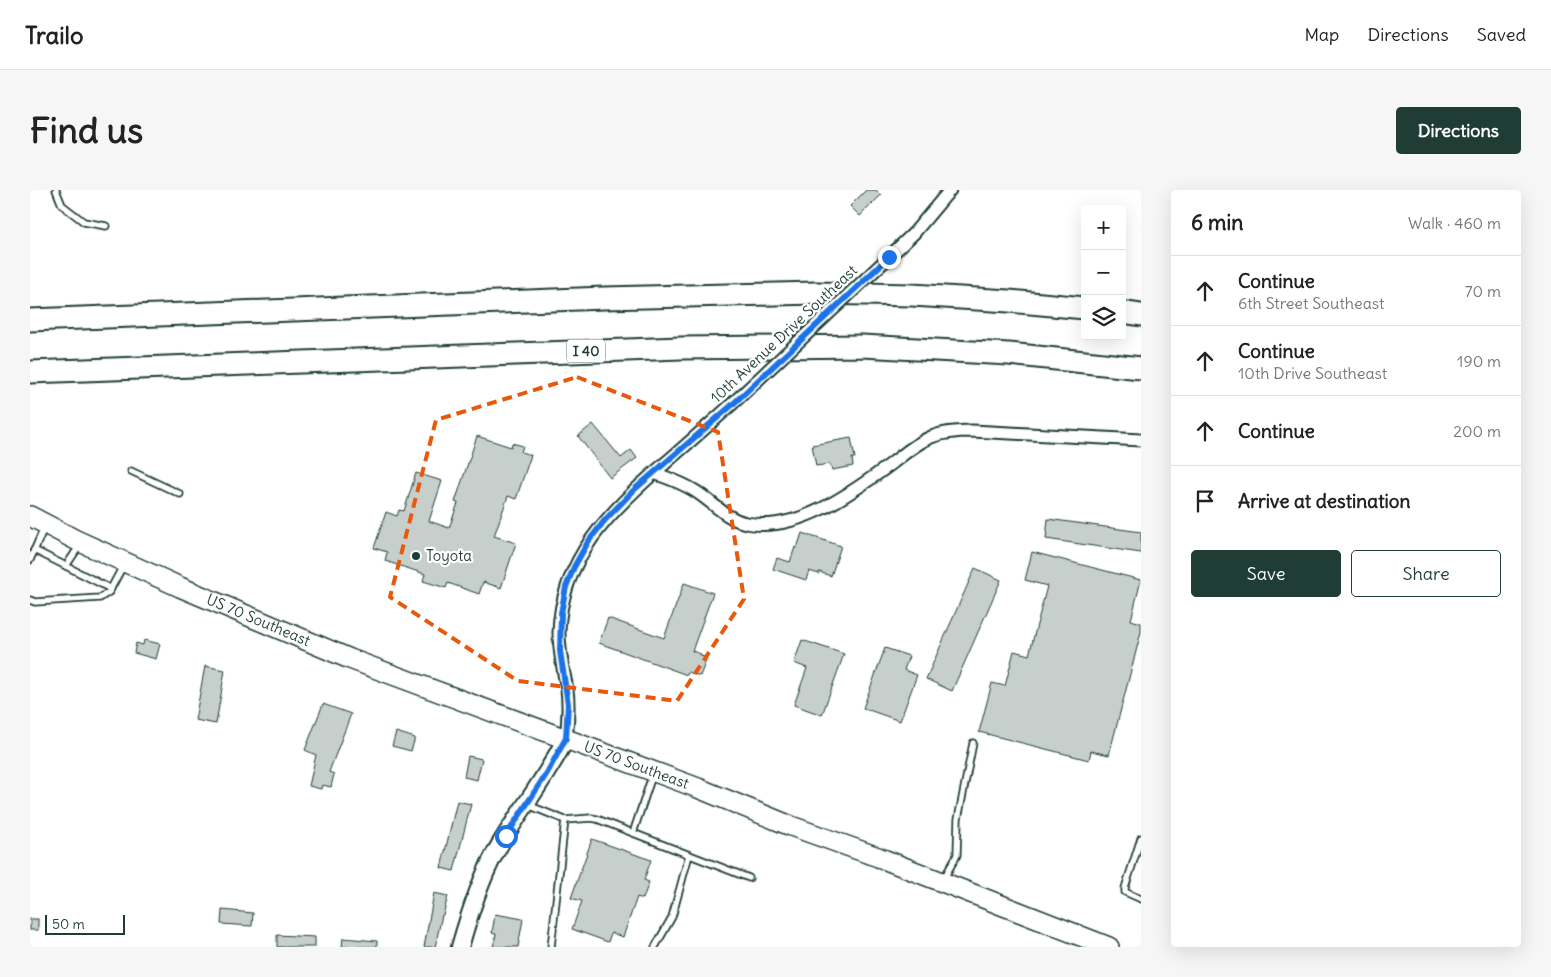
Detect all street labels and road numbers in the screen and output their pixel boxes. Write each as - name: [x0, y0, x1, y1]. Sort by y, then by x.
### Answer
- street label: 10th Avenue Drive Southeast: [706, 261, 861, 407]
- road number: I 40: [567, 340, 605, 362]
- street label: US 70 Southeast: [204, 589, 313, 650]
- street label: US 70 Southeast: [581, 737, 692, 793]

